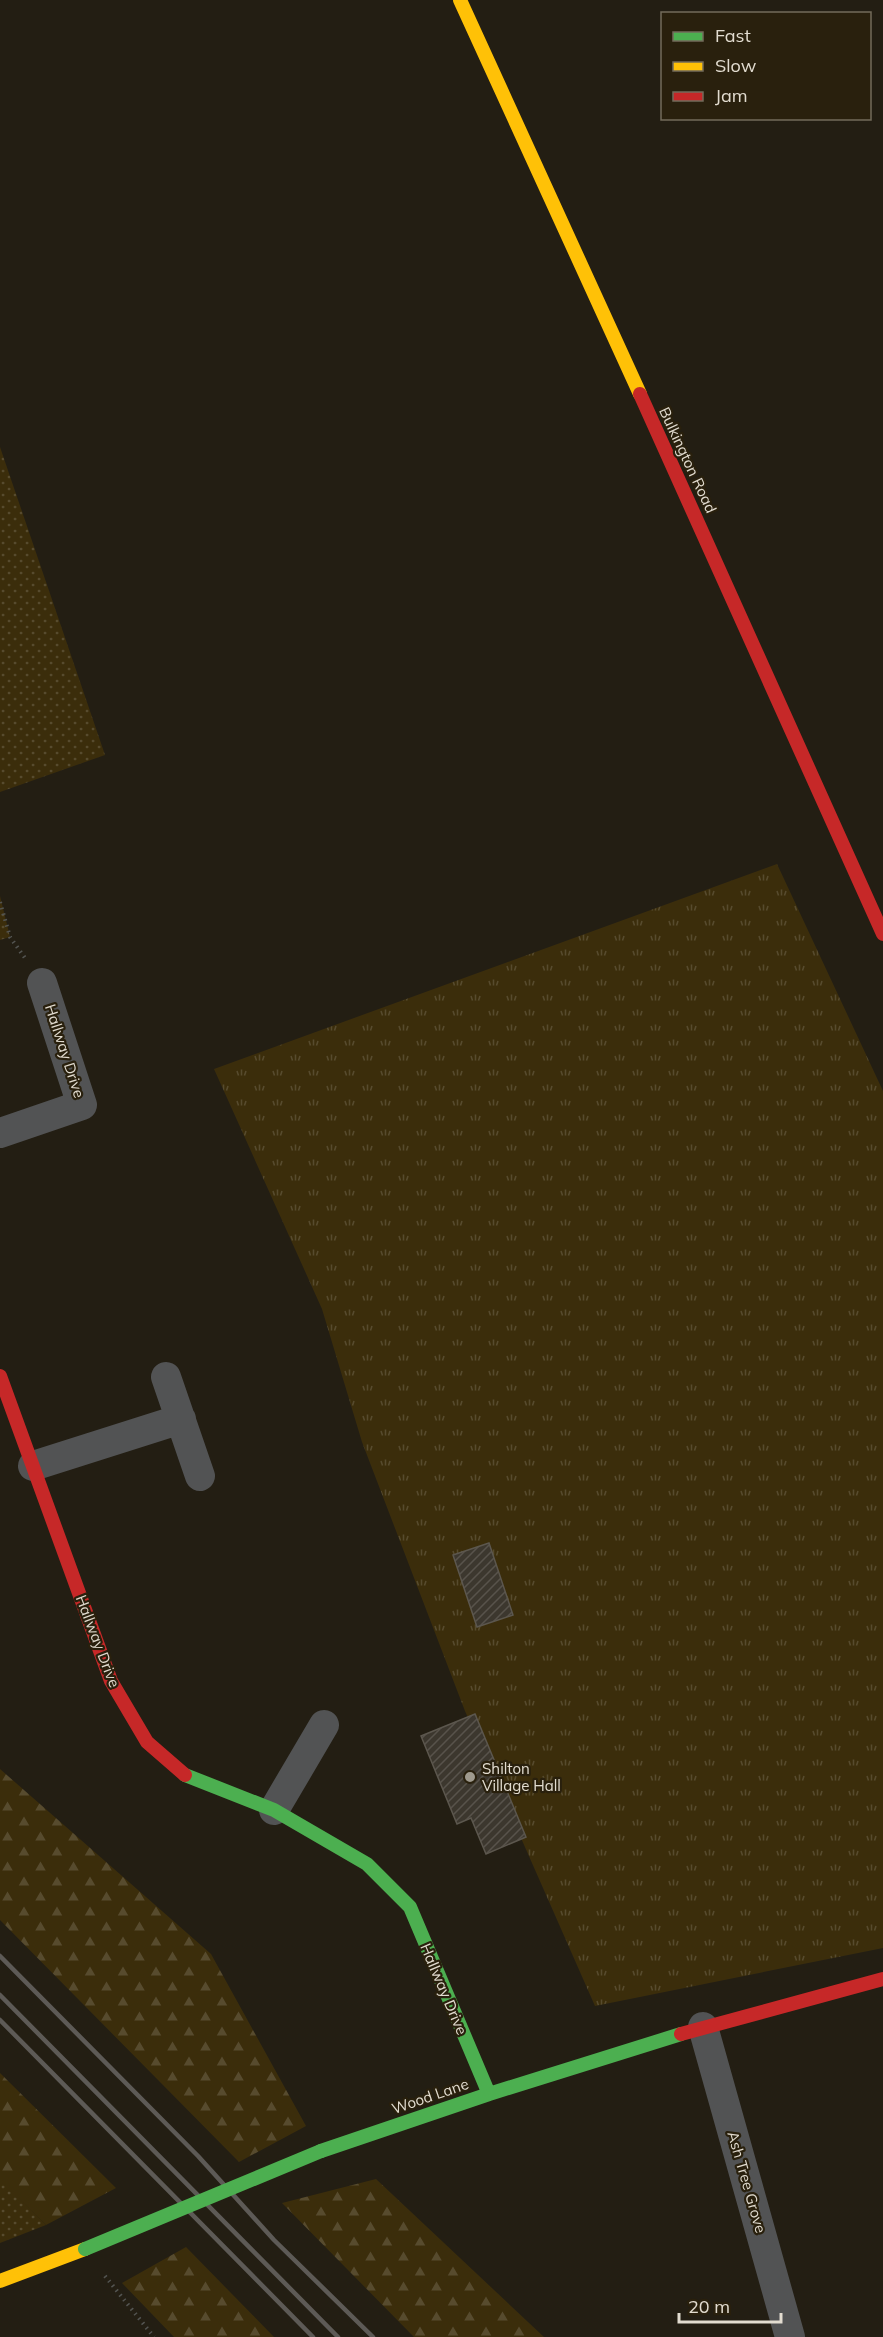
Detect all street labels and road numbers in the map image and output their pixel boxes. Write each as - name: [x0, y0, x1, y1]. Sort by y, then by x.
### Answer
- street label: Bulkington Road: [655, 404, 721, 516]
- street label: Hallway Drive: [41, 1002, 89, 1100]
- street label: Hallway Drive: [72, 1592, 124, 1690]
- street label: Hallway Drive: [416, 1940, 472, 2038]
- street label: Wood Lane: [389, 2074, 471, 2118]
- street label: Ash Tree Grove: [723, 2129, 771, 2235]

